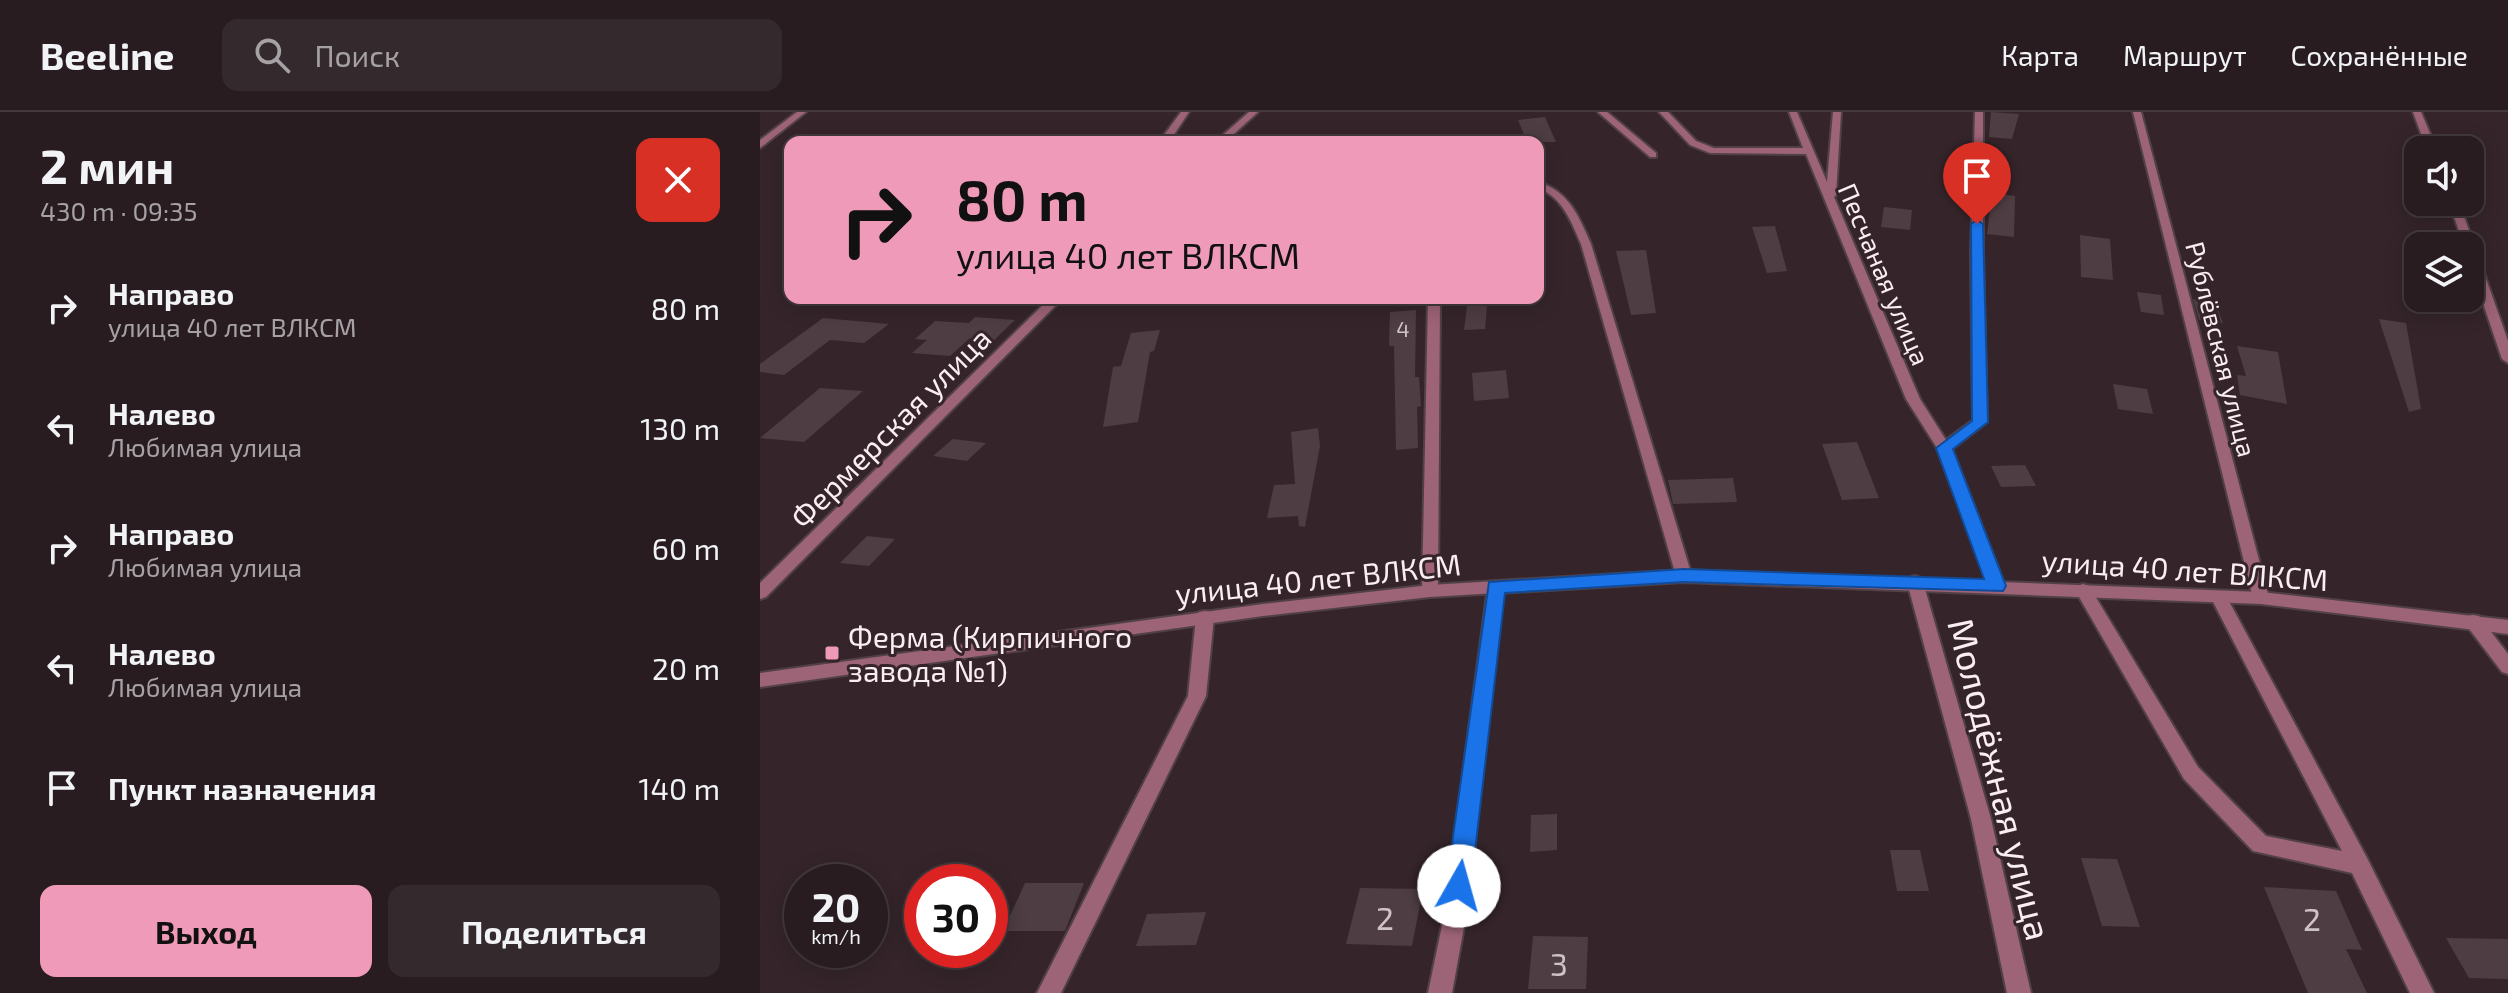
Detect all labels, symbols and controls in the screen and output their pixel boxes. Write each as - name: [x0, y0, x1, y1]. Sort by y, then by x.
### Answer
- search box: [222, 19, 782, 91]
- text: Beeline: [40, 32, 174, 78]
- icon: search: [250, 33, 294, 77]
- text: Поиск: [314, 37, 400, 73]
- text: Карта: [2001, 38, 2079, 72]
- text: Маршрут: [2123, 38, 2247, 72]
- text: Сохранённые: [2291, 38, 2468, 72]
- text: 2 мин: [40, 136, 174, 194]
- map controls: [2404, 136, 2484, 312]
- button: sound: [2404, 136, 2484, 216]
- button: close: [636, 138, 720, 222]
- pin: [1943, 142, 2011, 224]
- icon: arrive: [1955, 154, 1999, 198]
- text: 80 m: [956, 165, 1088, 232]
- icon: right: [824, 168, 928, 272]
- street label: Песчаная улица: [1832, 178, 1937, 370]
- text: 430 m · 09:35: [40, 195, 198, 226]
- button: layers: [2404, 232, 2484, 312]
- text: улица 40 лет ВЛКСМ: [956, 233, 1300, 276]
- street label: Рублёвская улица: [2179, 238, 2264, 460]
- text: Направо: [108, 275, 234, 311]
- icon: right: [40, 286, 84, 330]
- text: 80 m: [651, 290, 720, 326]
- text: улица 40 лет ВЛКСМ: [108, 311, 357, 342]
- house number: 4: [1396, 315, 1410, 341]
- street label: Фермерская улица: [782, 319, 998, 535]
- text: Налево: [108, 395, 216, 431]
- icon: left: [40, 406, 84, 450]
- text: 130 m: [640, 410, 720, 446]
- text: Любимая улица: [108, 431, 302, 462]
- text: Направо: [108, 515, 234, 551]
- icon: right: [40, 526, 84, 570]
- text: 60 m: [652, 530, 720, 566]
- street label: улица 40 лет ВЛКСМ: [2041, 541, 2329, 598]
- street label: улица 40 лет ВЛКСМ: [1173, 545, 1463, 612]
- text: Любимая улица: [108, 551, 302, 582]
- street label: Молодёжная улица: [1939, 614, 2062, 944]
- place label: Ферма (Кирпичного завода №1): [848, 618, 1132, 688]
- text: Налево: [108, 635, 216, 671]
- marker: Ферма (Кирпичного завода №1): [823, 644, 841, 662]
- icon: left: [40, 646, 84, 690]
- text: 20 m: [652, 650, 720, 686]
- text: Любимая улица: [108, 671, 302, 702]
- icon: arrive: [40, 766, 84, 810]
- text: Пункт назначения: [108, 770, 376, 806]
- text: 140 m: [639, 770, 720, 806]
- position arrow: [1417, 844, 1501, 928]
- speed limit sign: 30: [904, 864, 1008, 968]
- text: 20: [812, 882, 860, 930]
- button: Выход: [40, 885, 372, 977]
- button: Поделиться: [388, 885, 720, 977]
- house number: 2: [1376, 898, 1394, 936]
- house number: 2: [2303, 899, 2321, 937]
- text: km/h: [811, 924, 861, 948]
- house number: 3: [1550, 944, 1568, 982]

